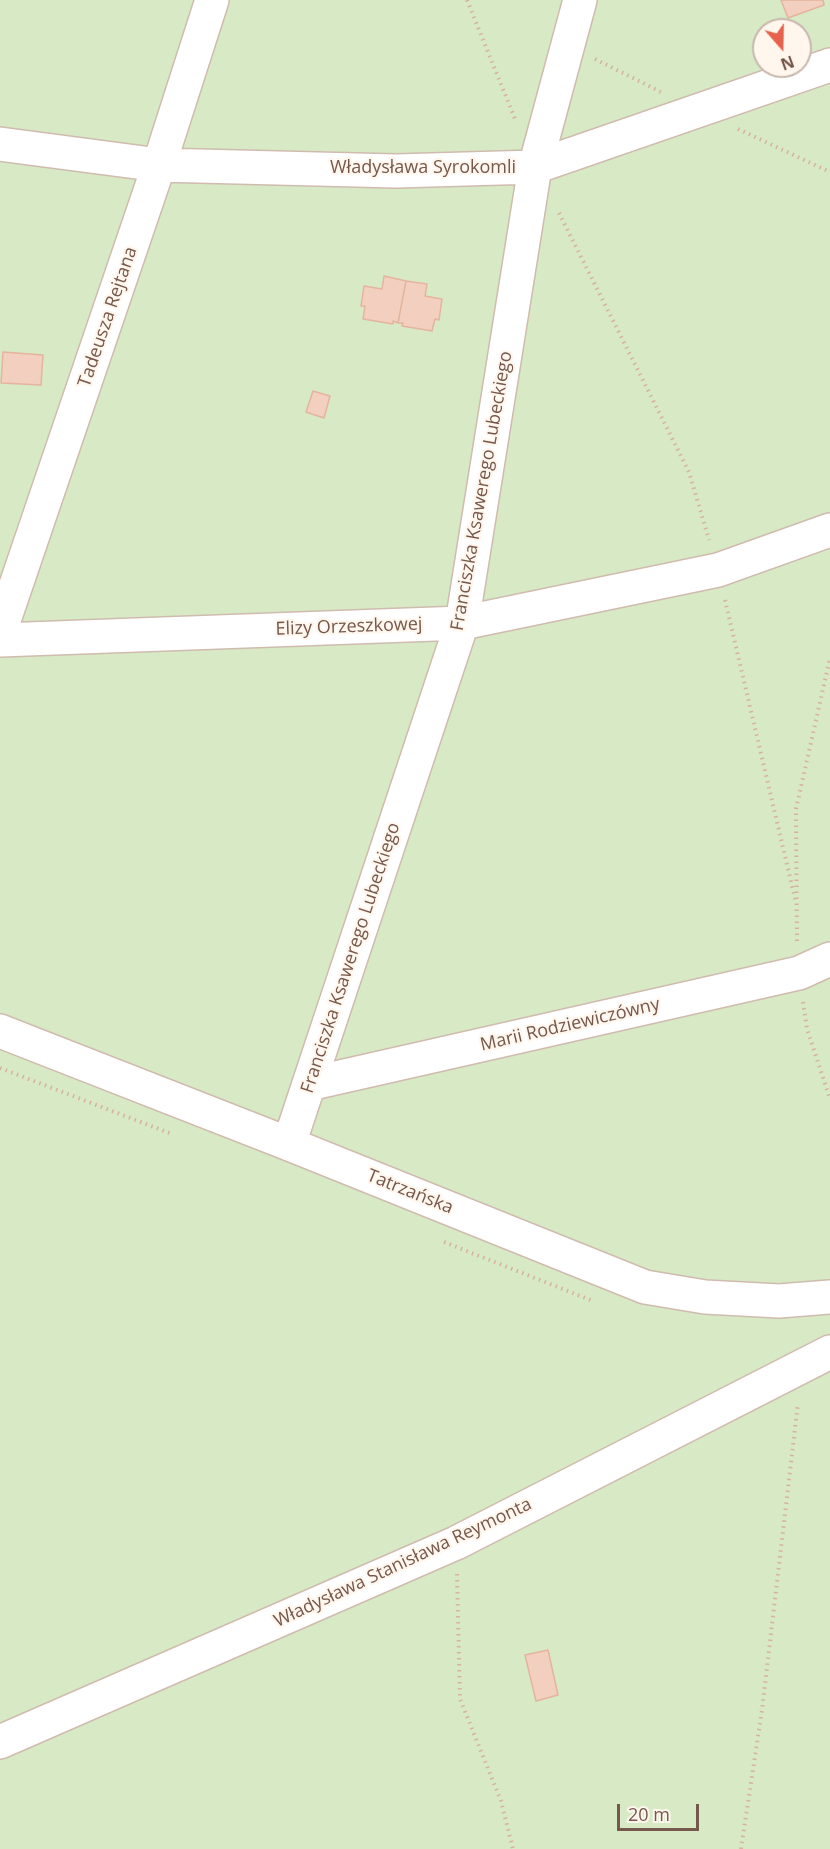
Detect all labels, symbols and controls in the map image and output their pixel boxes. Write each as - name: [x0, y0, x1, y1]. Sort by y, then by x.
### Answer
- north arrow: [752, 18, 812, 78]
- text: N: [778, 50, 797, 76]
- street label: Władysława Syrokomli: [330, 157, 516, 179]
- street label: Tadeusza Rejtana: [74, 244, 142, 390]
- street label: Franciszka Ksawerego Lubeckiego: [447, 350, 517, 632]
- street label: Elizy Orzeszkowej: [275, 614, 423, 640]
- street label: Franciszka Ksawerego Lubeckiego: [297, 820, 405, 1096]
- street label: Marii Rodziewiczówny: [478, 994, 662, 1056]
- street label: Tatrzańska: [364, 1165, 456, 1219]
- street label: Władysława Stanisława Reymonta: [271, 1494, 535, 1632]
- scale bar: [620, 1792, 702, 1830]
- text: 20 m: [628, 1802, 670, 1826]

